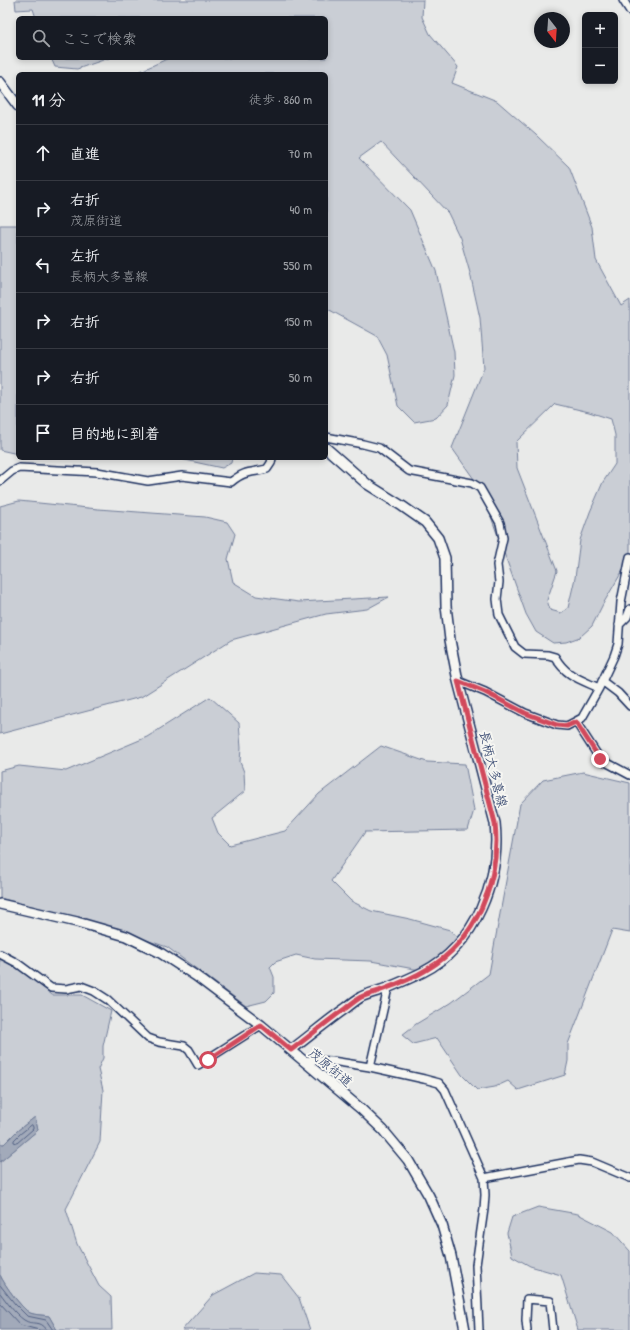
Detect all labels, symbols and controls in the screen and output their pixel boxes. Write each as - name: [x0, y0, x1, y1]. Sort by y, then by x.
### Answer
- north arrow: [534, 12, 570, 48]
- map controls: [582, 12, 618, 84]
- button: +: [582, 12, 618, 48]
- search box: [16, 16, 328, 60]
- icon: search: [30, 27, 52, 49]
- text: ここで検索: [62, 28, 137, 49]
- button: −: [582, 48, 618, 84]
- text: 11 分: [32, 88, 65, 111]
- text: 徒歩 · 860 m: [249, 90, 312, 108]
- icon: ahead: [32, 142, 54, 164]
- text: 直進: [70, 143, 100, 164]
- text: 70 m: [288, 144, 312, 162]
- text: 右折: [70, 189, 100, 210]
- icon: right: [32, 198, 54, 220]
- text: 40 m: [289, 200, 312, 218]
- text: 茂原街道: [70, 211, 122, 229]
- text: 左折: [70, 245, 100, 266]
- icon: left: [32, 254, 54, 276]
- text: 550 m: [283, 256, 312, 274]
- text: 長柄大多喜線: [70, 267, 148, 285]
- icon: right: [32, 310, 54, 332]
- text: 右折: [70, 311, 100, 332]
- text: 150 m: [284, 312, 312, 330]
- icon: right: [32, 366, 54, 388]
- text: 右折: [70, 367, 100, 388]
- text: 50 m: [289, 368, 312, 386]
- icon: arrive: [32, 422, 54, 444]
- text: 目的地に到着: [70, 423, 160, 444]
- street label: 長柄大多喜線: [476, 729, 512, 810]
- route end: [591, 750, 609, 768]
- street label: 茂原街道: [305, 1043, 357, 1091]
- route start: [199, 1051, 217, 1069]

